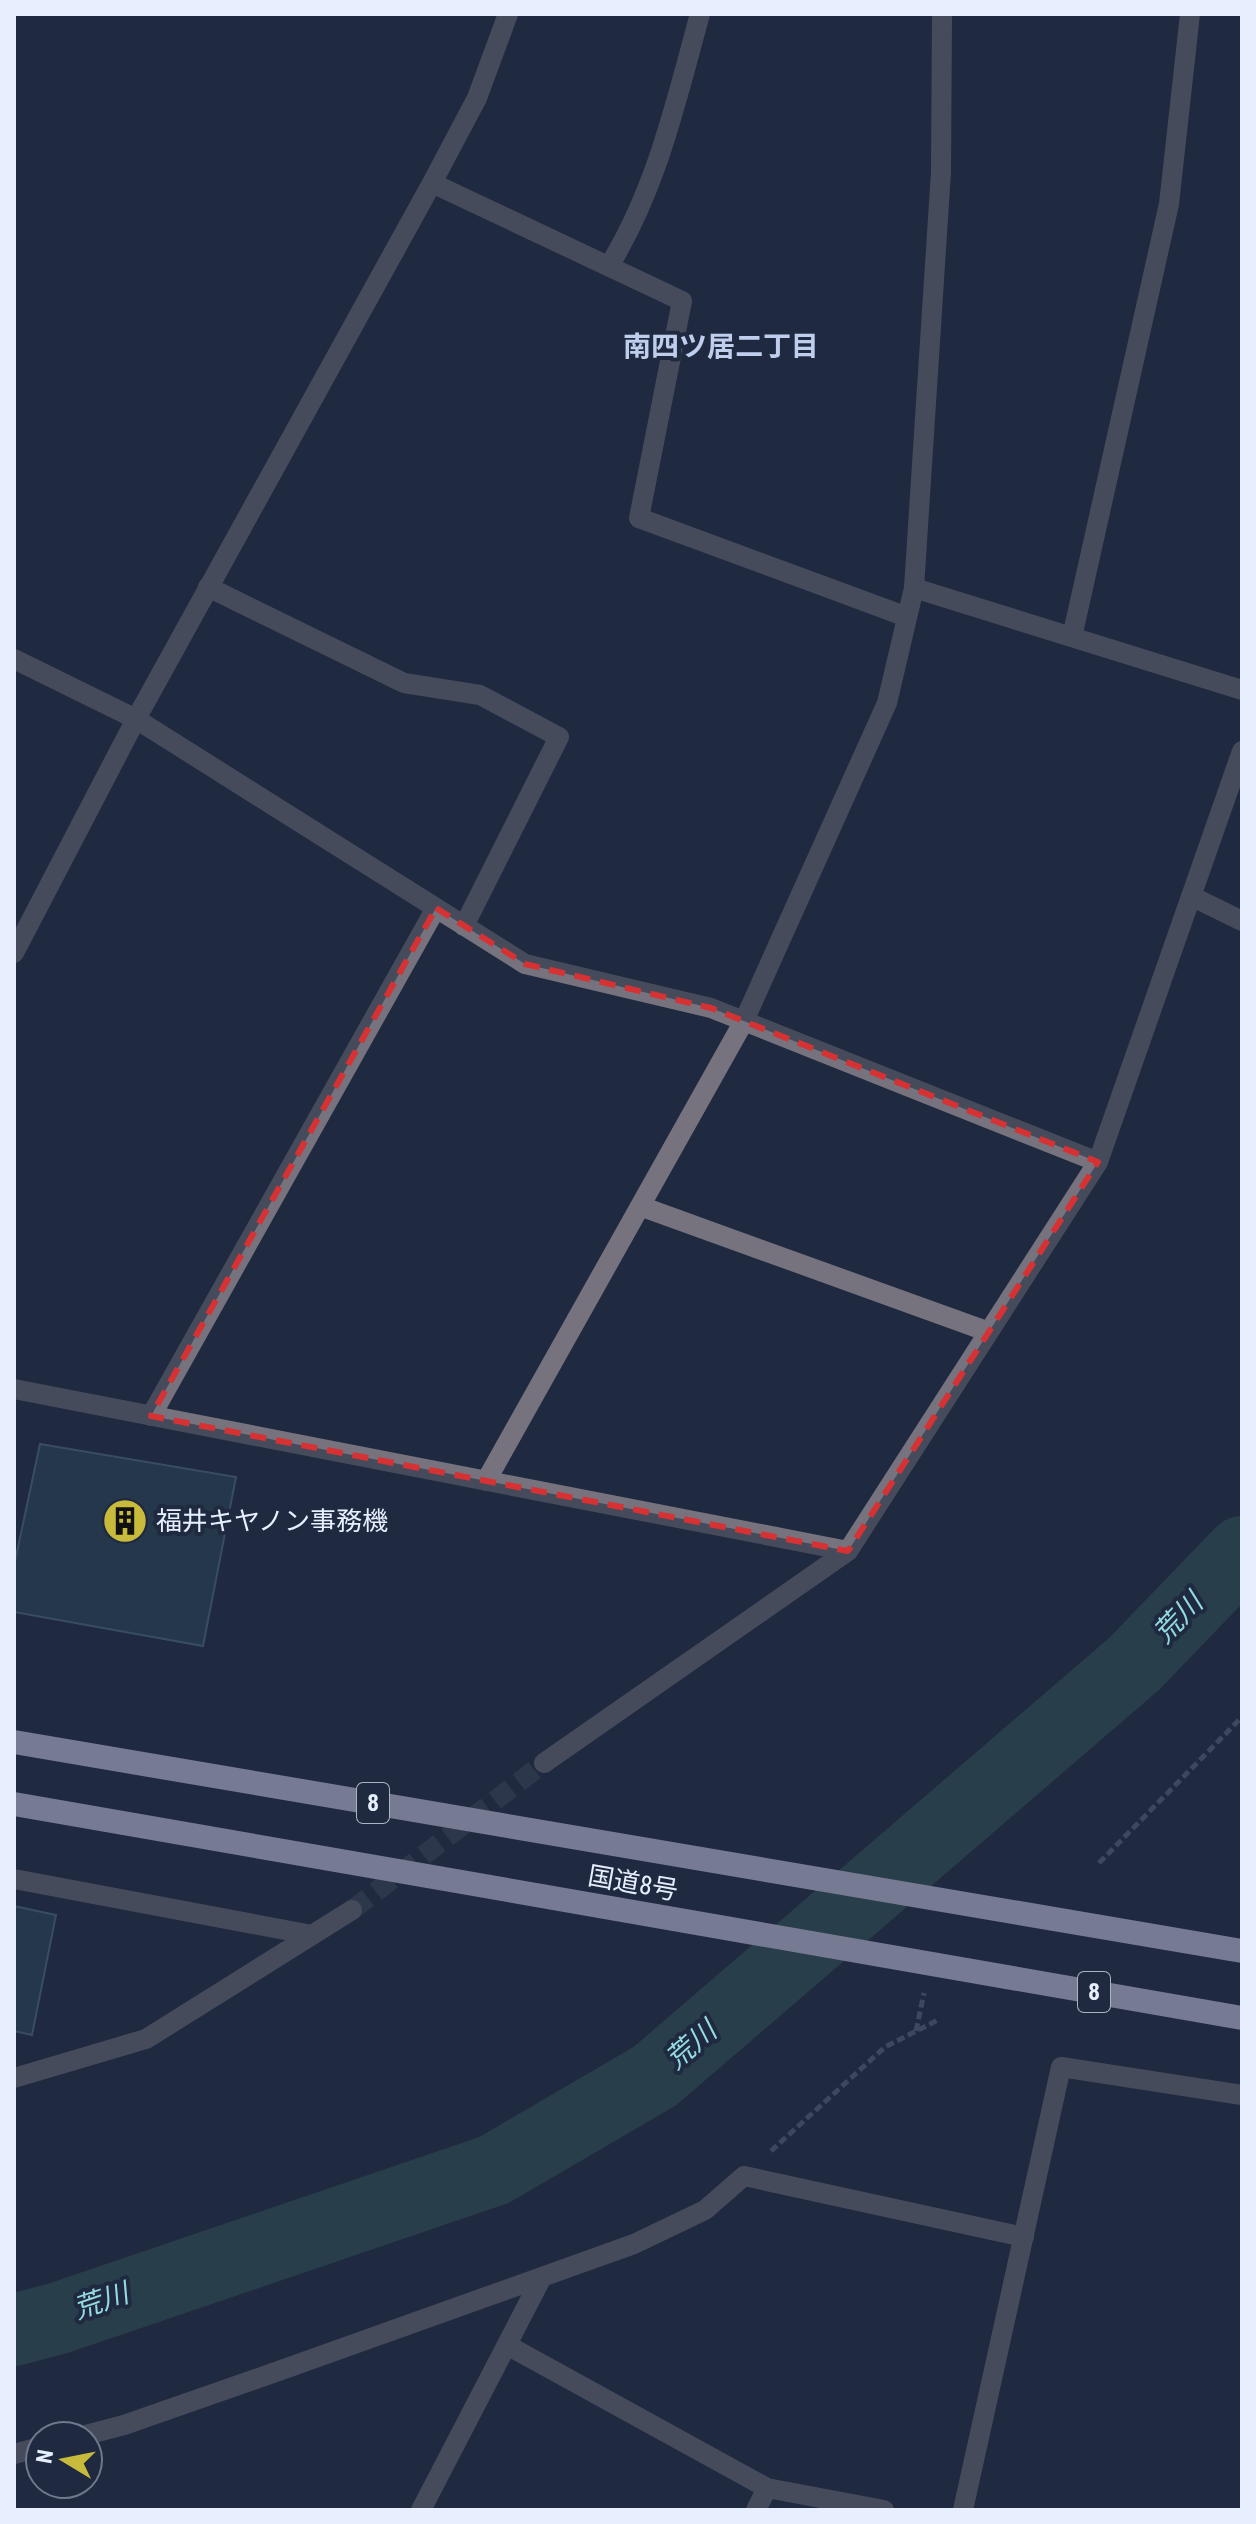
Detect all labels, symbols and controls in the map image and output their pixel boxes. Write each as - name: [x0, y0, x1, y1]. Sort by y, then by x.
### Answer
- district label: 南四ツ居二丁目: [623, 330, 819, 363]
- building icon: 福井キヤノン事務機: [101, 1497, 149, 1545]
- place label: 福井キヤノン事務機: [156, 1506, 388, 1536]
- water label: 荒川: [1147, 1584, 1211, 1650]
- road number: 8: [357, 1783, 389, 1823]
- street label: 国道8号: [586, 1860, 680, 1906]
- road number: 8: [1078, 1972, 1110, 2012]
- water label: 荒川: [659, 2012, 725, 2076]
- water label: 荒川: [69, 2275, 136, 2326]
- north arrow: [24, 2420, 104, 2500]
- text: N: [31, 2448, 58, 2465]

